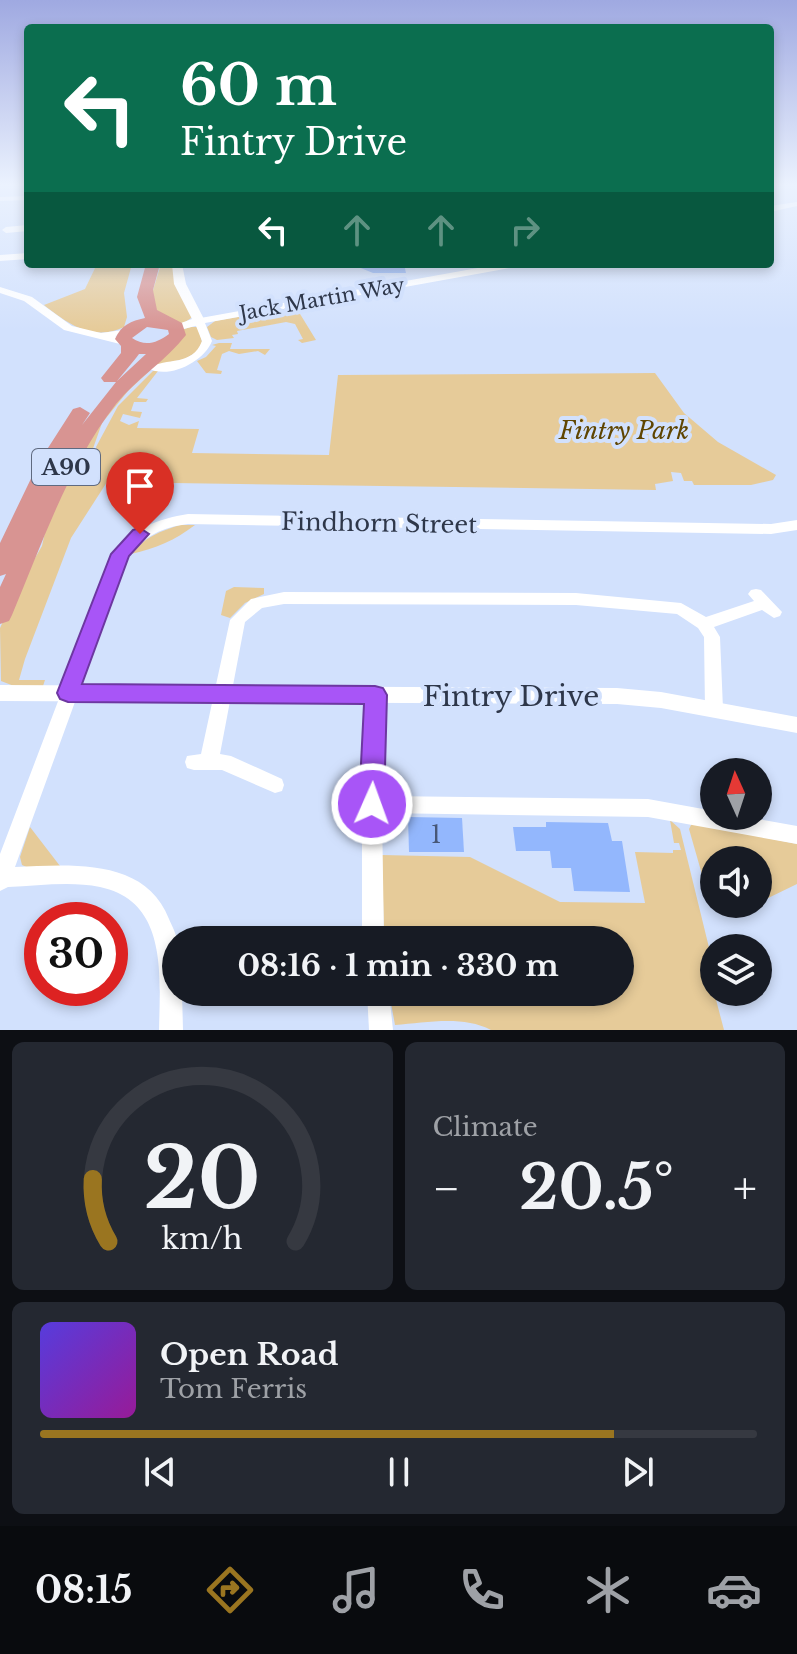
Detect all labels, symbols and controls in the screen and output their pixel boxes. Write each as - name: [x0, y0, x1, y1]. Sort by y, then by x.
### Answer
- text: 60 m: [180, 51, 337, 120]
- icon: left: [48, 56, 152, 160]
- text: Fintry Drive: [180, 120, 407, 165]
- icon: left: [251, 208, 295, 252]
- icon: ahead: [335, 208, 379, 252]
- icon: ahead: [419, 208, 463, 252]
- icon: right: [503, 208, 547, 252]
- street label: Jack Martin Way: [234, 273, 407, 326]
- park label: Fintry Park: [558, 416, 689, 445]
- road number: A90: [32, 449, 100, 485]
- pin: [106, 452, 174, 534]
- icon: arrive: [118, 464, 162, 508]
- street label: Findhorn Street: [281, 507, 477, 539]
- street label: Fintry Drive: [423, 679, 599, 714]
- north arrow: [700, 758, 772, 830]
- map controls: [700, 758, 772, 1006]
- position arrow: [330, 762, 414, 846]
- house number: 1: [431, 820, 441, 849]
- button: sound: [700, 846, 772, 918]
- speed limit sign: 30: [24, 902, 128, 1006]
- button: layers: [700, 934, 772, 1006]
- text: 08:16 · 1 min · 330 m: [237, 947, 559, 984]
- text: Climate: [433, 1111, 538, 1143]
- text: 20: [144, 1127, 261, 1230]
- text: 20.5°: [519, 1151, 674, 1225]
- text: −: [433, 1161, 460, 1216]
- text: +: [733, 1161, 757, 1216]
- text: km/h: [162, 1221, 243, 1257]
- text: Open Road: [160, 1336, 339, 1373]
- text: Tom Ferris: [160, 1373, 307, 1405]
- icon: previous: [138, 1450, 182, 1494]
- icon: pause: [377, 1450, 421, 1494]
- icon: next: [616, 1450, 660, 1494]
- icon: directions: [202, 1562, 258, 1618]
- icon: music: [328, 1562, 384, 1618]
- icon: phone: [454, 1562, 510, 1618]
- icon: climate: [580, 1562, 636, 1618]
- icon: car: [706, 1562, 762, 1618]
- text: 08:15: [35, 1568, 132, 1613]

